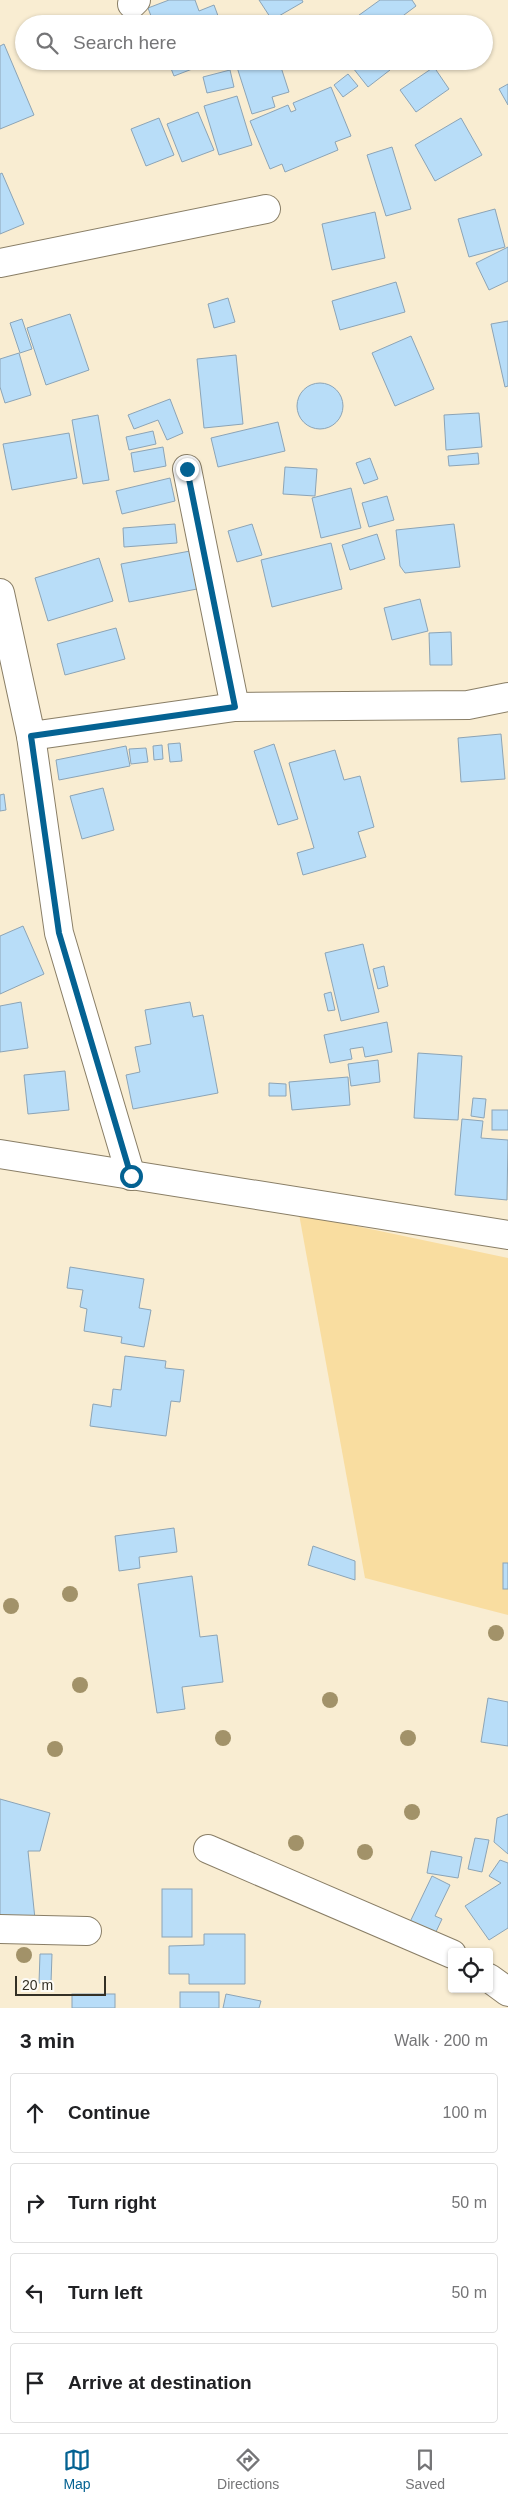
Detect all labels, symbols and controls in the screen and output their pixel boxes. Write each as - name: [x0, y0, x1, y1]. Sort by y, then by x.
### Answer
- search box: [15, 15, 493, 70]
- icon: search: [33, 29, 61, 57]
- text: Search here: [73, 32, 177, 53]
- route end: [176, 458, 199, 481]
- route start: [120, 1165, 143, 1188]
- map controls: [448, 1948, 493, 1993]
- button: locate: [448, 1948, 493, 1993]
- scale bar: [15, 1973, 106, 1996]
- text: 20 m: [22, 1977, 53, 1993]
- text: 3 min: [20, 2029, 75, 2052]
- text: Walk · 200 m: [394, 2032, 488, 2049]
- icon: ahead: [21, 2099, 49, 2127]
- text: Continue: [68, 2102, 150, 2123]
- text: 100 m: [443, 2104, 487, 2121]
- icon: right: [21, 2189, 49, 2217]
- text: Turn right: [68, 2192, 156, 2213]
- text: 50 m: [451, 2194, 487, 2211]
- icon: left: [21, 2279, 49, 2307]
- text: Turn left: [68, 2282, 143, 2303]
- text: 50 m: [451, 2284, 487, 2301]
- icon: arrive: [21, 2369, 49, 2397]
- text: Arrive at destination: [68, 2372, 252, 2393]
- tab: Map: [63, 2446, 91, 2492]
- tab: Directions: [217, 2446, 279, 2492]
- tab: Saved: [405, 2446, 445, 2492]

